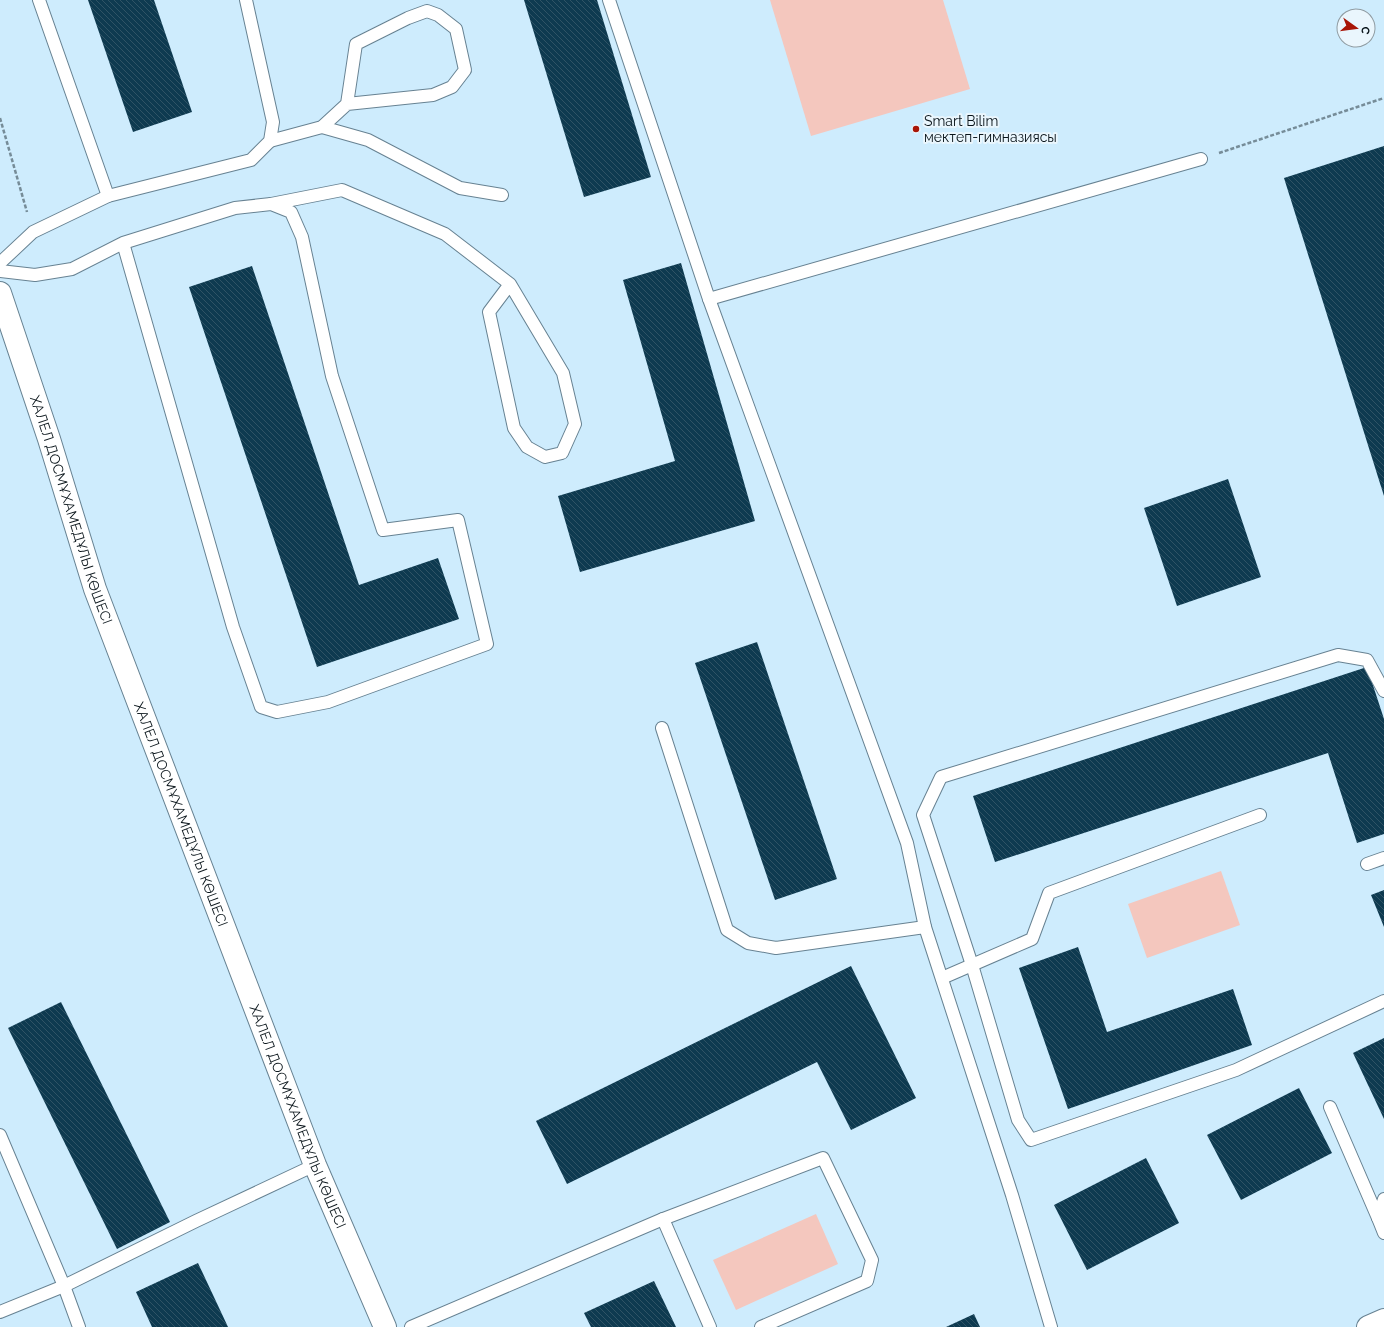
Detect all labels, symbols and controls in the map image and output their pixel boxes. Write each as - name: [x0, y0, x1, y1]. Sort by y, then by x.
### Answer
- north arrow: [1336, 8, 1376, 48]
- text: С: [1358, 25, 1372, 36]
- place label: Smart Bilim мектеп-гимназиясы: [924, 113, 1057, 145]
- marker: Smart Bilim мектеп-гимназиясы: [911, 124, 921, 134]
- street label: ХАЛЕЛ ДОСМҰХАМЕДҰЛЫ КӨШЕСІ: [27, 393, 116, 626]
- street label: ХАЛЕЛ ДОСМҰХАМЕДҰЛЫ КӨШЕСІ: [131, 700, 231, 929]
- street label: ХАЛЕЛ ДОСМҰХАМЕДҰЛЫ КӨШЕСІ: [247, 1002, 349, 1231]

